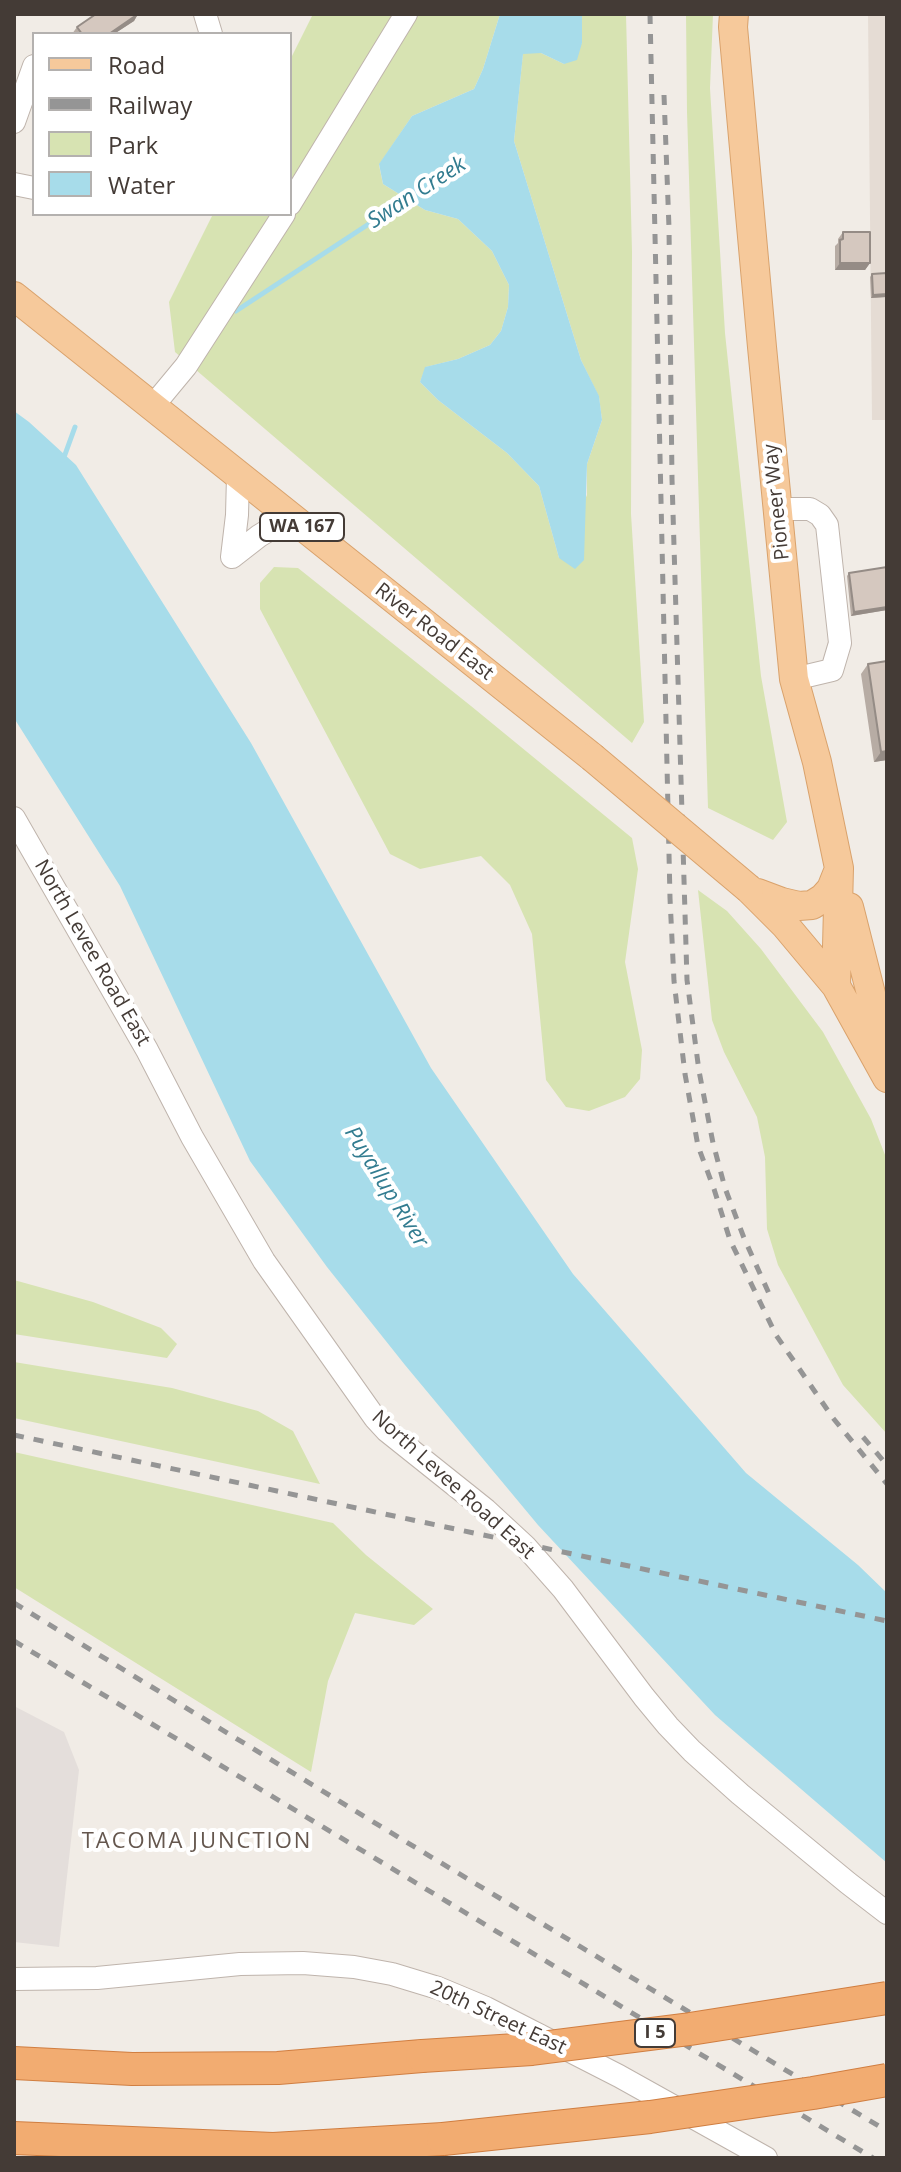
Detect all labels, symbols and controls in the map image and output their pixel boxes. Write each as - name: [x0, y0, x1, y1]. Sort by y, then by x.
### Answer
- legend: [32, 32, 292, 216]
- text: Road: [108, 48, 165, 81]
- text: Railway: [108, 88, 192, 121]
- text: Park: [108, 128, 158, 161]
- water label: Swan Creek: [363, 151, 471, 235]
- text: Water: [108, 168, 175, 201]
- street label: Pioneer Way: [759, 443, 795, 561]
- road number: WA 167: [260, 513, 344, 541]
- street label: River Road East: [370, 578, 498, 686]
- street label: North Levee Road East: [29, 856, 155, 1050]
- water label: Puyallup River: [338, 1122, 434, 1252]
- street label: North Levee Road East: [367, 1405, 539, 1565]
- district label: TACOMA JUNCTION: [82, 1829, 312, 1855]
- street label: 20th Street East: [426, 1976, 570, 2060]
- road number: I 5: [635, 2019, 675, 2047]

